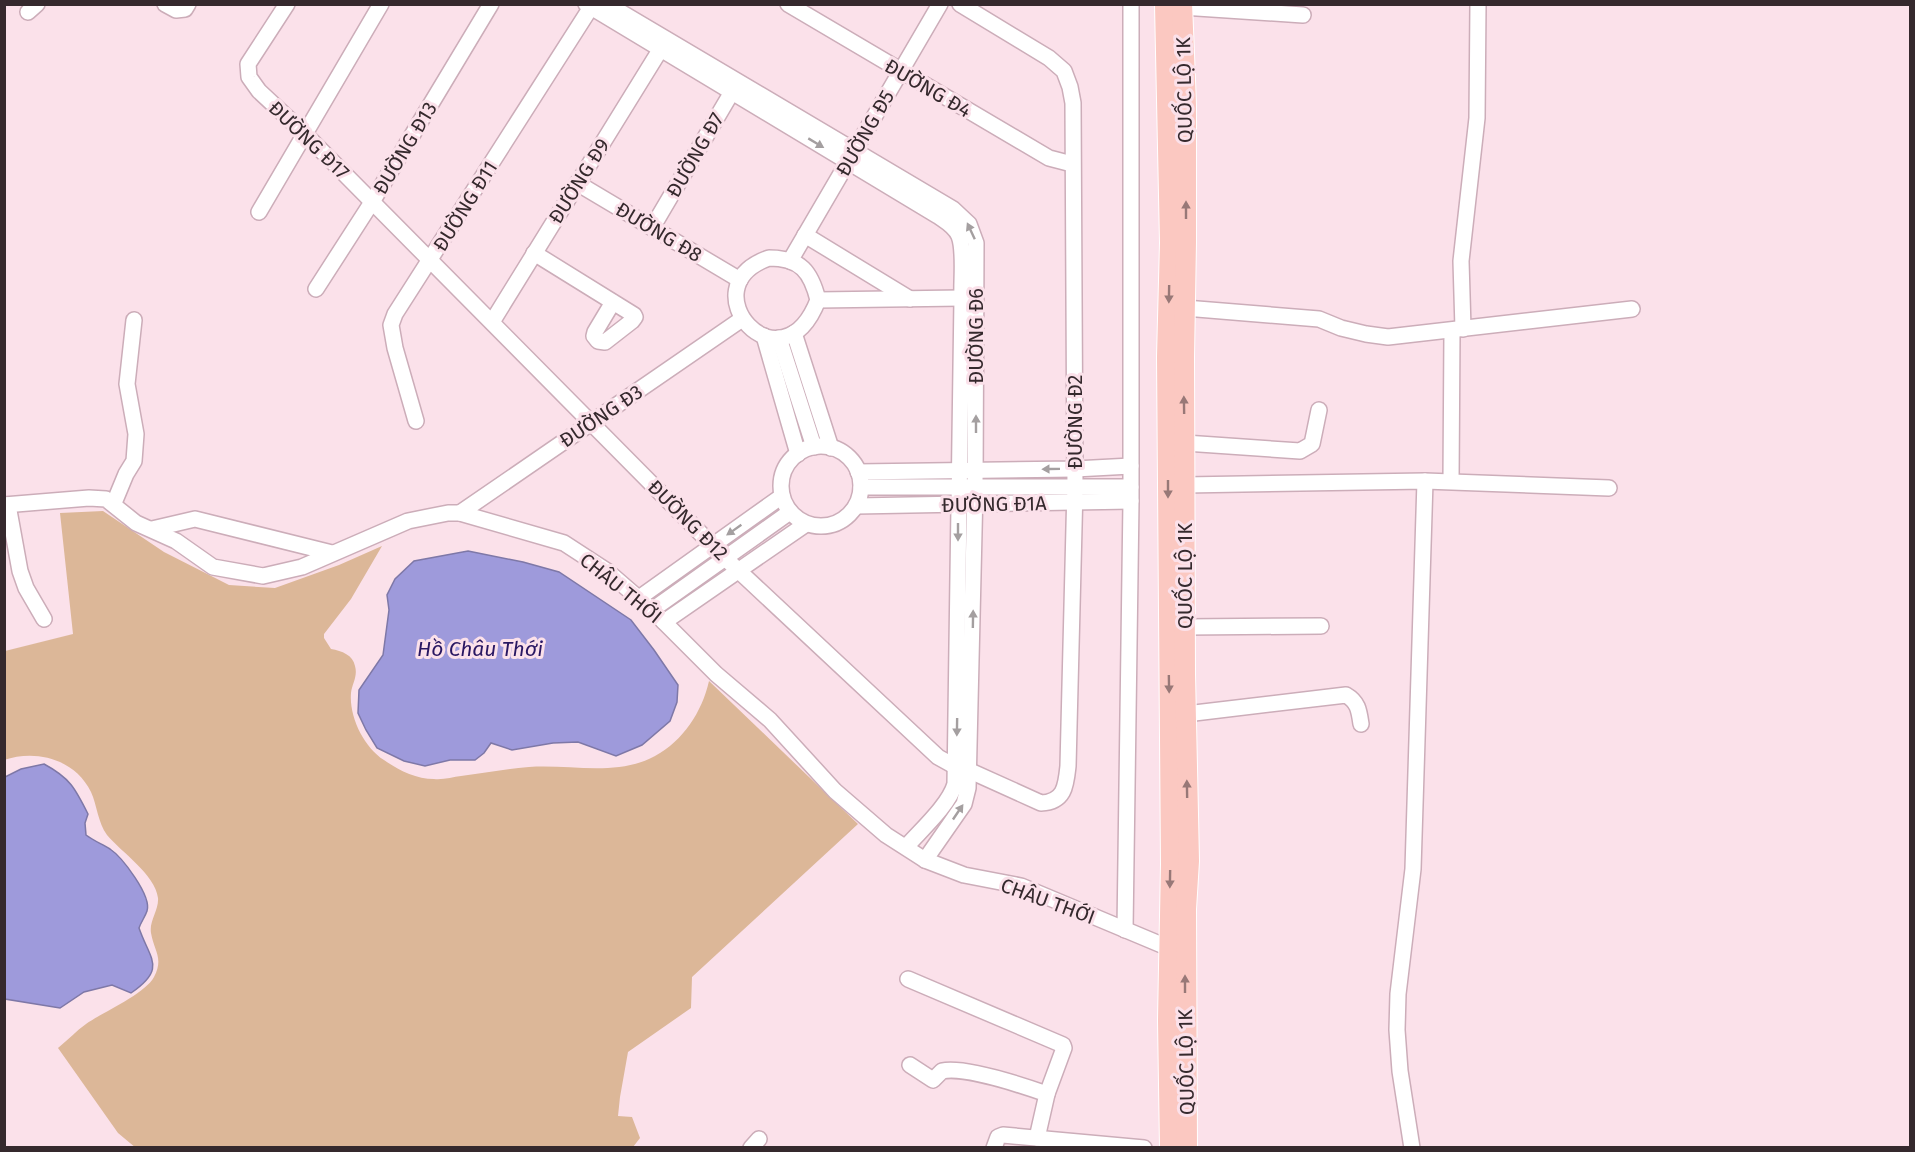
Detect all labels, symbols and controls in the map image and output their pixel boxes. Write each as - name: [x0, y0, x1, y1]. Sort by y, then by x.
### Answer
- street label: QUỐC LỘ 1K: [1168, 37, 1197, 143]
- street label: ĐƯỜNG Đ4: [880, 54, 976, 123]
- street label: ĐƯỜNG Đ5: [831, 86, 899, 180]
- street label: ĐƯỜNG Đ17: [264, 96, 354, 184]
- street label: ĐƯỜNG Đ13: [368, 97, 442, 199]
- street label: ĐƯỜNG Đ7: [661, 108, 729, 202]
- street label: ĐƯỜNG Đ9: [543, 134, 615, 228]
- one-way arrow: [808, 138, 824, 149]
- street label: ĐƯỜNG Đ11: [428, 156, 502, 256]
- street label: ĐƯỜNG Đ8: [612, 197, 706, 267]
- one-way arrow: [1181, 201, 1191, 220]
- one-way arrow: [966, 221, 976, 239]
- one-way arrow: [1164, 284, 1173, 303]
- street label: ĐƯỜNG Đ6: [964, 288, 988, 384]
- street label: ĐƯỜNG Đ2: [1063, 375, 1087, 469]
- street label: ĐƯỜNG Đ3: [555, 380, 647, 452]
- one-way arrow: [1179, 396, 1189, 415]
- one-way arrow: [971, 415, 981, 434]
- one-way arrow: [1042, 464, 1061, 474]
- street label: ĐƯỜNG Đ12: [643, 475, 733, 565]
- one-way arrow: [1163, 479, 1173, 498]
- street label: ĐƯỜNG Đ1A: [941, 491, 1047, 517]
- one-way arrow: [727, 523, 742, 535]
- one-way arrow: [954, 523, 963, 542]
- street label: QUỐC LỘ 1K: [1170, 523, 1197, 629]
- street label: CHÂU THỚI: [575, 548, 667, 628]
- one-way arrow: [968, 610, 978, 629]
- water label: Hồ Châu Thới: [417, 636, 543, 662]
- one-way arrow: [1164, 674, 1173, 693]
- one-way arrow: [952, 718, 962, 737]
- one-way arrow: [1182, 780, 1192, 799]
- one-way arrow: [952, 804, 964, 820]
- one-way arrow: [1165, 869, 1175, 888]
- street label: CHÂU THỚI: [998, 873, 1098, 929]
- one-way arrow: [1180, 975, 1190, 994]
- street label: QUỐC LỘ 1K: [1170, 1009, 1199, 1115]

